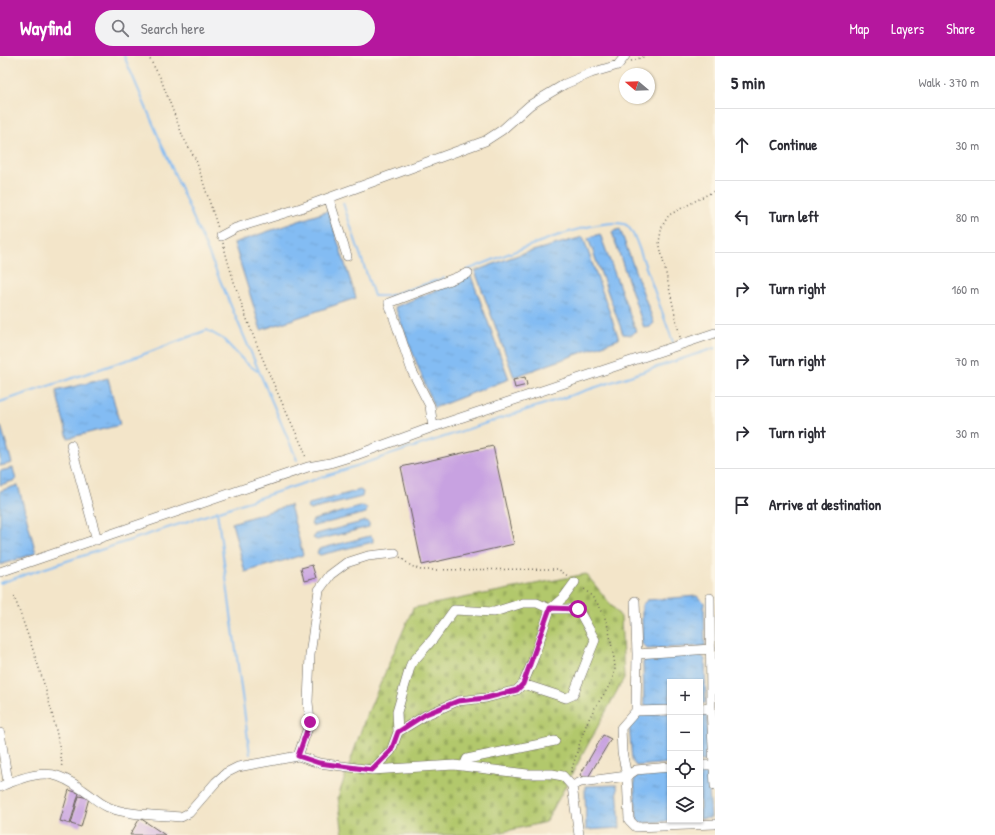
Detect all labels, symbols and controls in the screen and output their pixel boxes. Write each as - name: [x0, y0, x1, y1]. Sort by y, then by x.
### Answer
- search box: [95, 10, 375, 46]
- text: Wayfind: [20, 15, 71, 41]
- icon: search: [109, 17, 131, 39]
- text: Search here: [141, 18, 205, 39]
- text: Map: [849, 19, 869, 38]
- text: Layers: [891, 19, 924, 38]
- text: Share: [946, 19, 975, 38]
- north arrow: [619, 68, 655, 104]
- text: 5 min: [731, 71, 765, 94]
- text: Walk · 370 m: [919, 73, 979, 91]
- icon: ahead: [731, 134, 753, 156]
- text: Continue: [769, 134, 817, 155]
- text: 30 m: [956, 136, 979, 154]
- icon: left: [731, 206, 753, 228]
- text: Turn left: [769, 206, 819, 227]
- text: 80 m: [956, 208, 979, 226]
- icon: right: [731, 278, 753, 300]
- text: Turn right: [769, 278, 825, 299]
- text: 160 m: [951, 280, 979, 298]
- icon: right: [731, 350, 753, 372]
- text: Turn right: [769, 350, 825, 371]
- text: 70 m: [955, 352, 979, 370]
- icon: right: [731, 422, 753, 444]
- text: Turn right: [769, 422, 825, 443]
- text: 30 m: [956, 424, 979, 442]
- icon: arrive: [731, 494, 753, 516]
- text: Arrive at destination: [769, 494, 881, 515]
- route start: [569, 600, 587, 618]
- map controls: [667, 679, 703, 823]
- button: +: [667, 679, 703, 715]
- route end: [301, 713, 319, 731]
- button: −: [667, 715, 703, 751]
- button: locate: [667, 751, 703, 787]
- button: layers: [667, 787, 703, 823]

